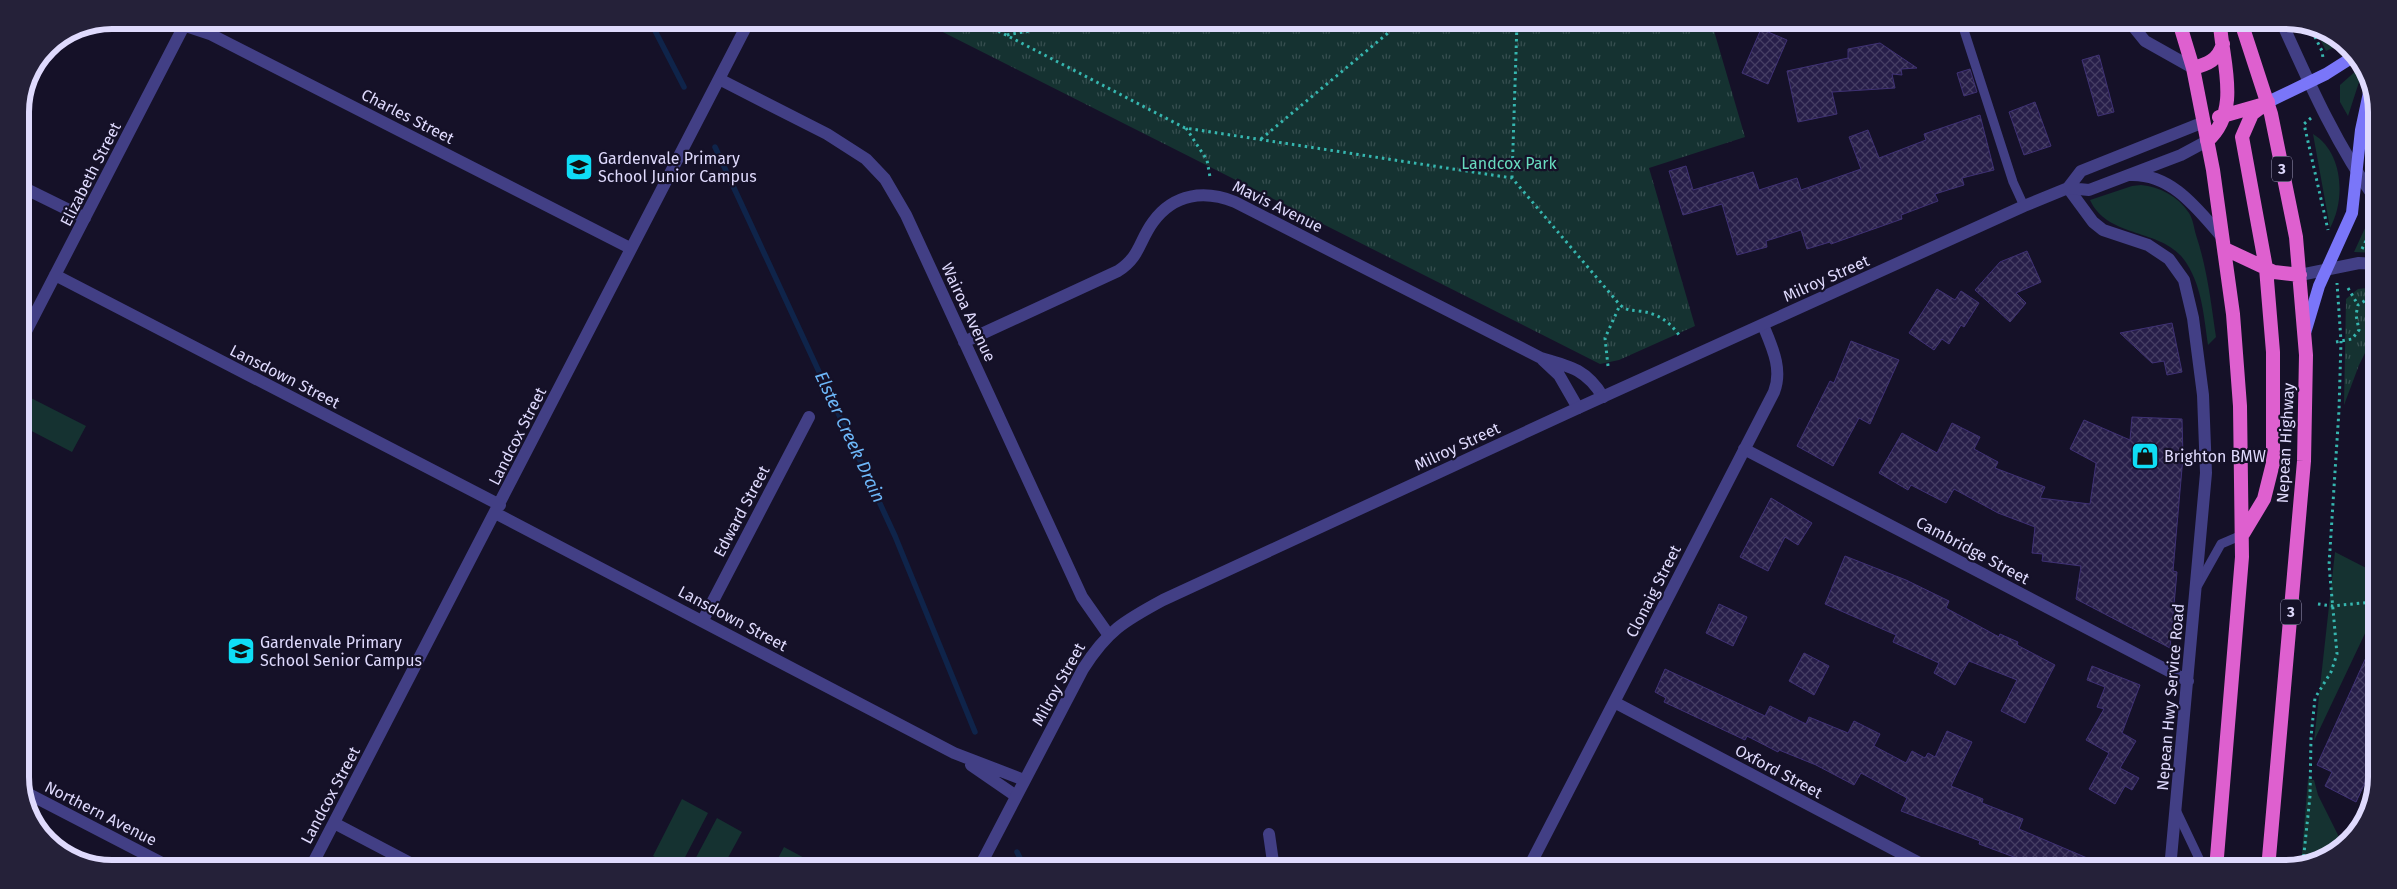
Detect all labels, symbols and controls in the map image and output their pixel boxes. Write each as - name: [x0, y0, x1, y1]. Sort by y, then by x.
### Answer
- street label: Charles Street: [358, 85, 458, 148]
- street label: Elizabeth Street: [56, 119, 125, 229]
- place label: Gardenvale Primary School Junior Campus: [598, 149, 757, 186]
- school or university icon: Gardenvale Primary School Junior Campus: [564, 152, 594, 182]
- park label: Landcox Park: [1461, 154, 1558, 173]
- road number: 3: [2272, 156, 2292, 182]
- street label: Mavis Avenue: [1230, 176, 1326, 236]
- street label: Milroy Street: [1780, 251, 1872, 306]
- street label: Wairoa Avenue: [937, 260, 1000, 365]
- street label: Lansdown Street: [227, 341, 343, 412]
- water label: Elster Creek Drain: [810, 368, 890, 506]
- street label: Nepean Highway: [2273, 382, 2298, 504]
- street label: Landcox Street: [485, 384, 550, 488]
- street label: Milroy Street: [1411, 418, 1503, 475]
- shop icon: Brighton BMW: [2130, 441, 2160, 471]
- place label: Brighton BMW: [2164, 447, 2266, 466]
- street label: Edward Street: [709, 462, 774, 560]
- street label: Cambridge Street: [1913, 513, 2033, 588]
- street label: Clonaig Street: [1622, 542, 1685, 641]
- street label: Lansdown Street: [675, 582, 791, 655]
- road number: 3: [2281, 600, 2301, 624]
- street label: Nepean Hwy Service Road: [2153, 603, 2188, 791]
- place label: Gardenvale Primary School Senior Campus: [260, 633, 422, 670]
- school or university icon: Gardenvale Primary School Senior Campus: [226, 636, 256, 666]
- street label: Milroy Street: [1028, 639, 1089, 729]
- street label: Oxford Street: [1732, 740, 1826, 802]
- street label: Landcox Street: [297, 743, 364, 847]
- street label: Northern Avenue: [42, 777, 160, 850]

